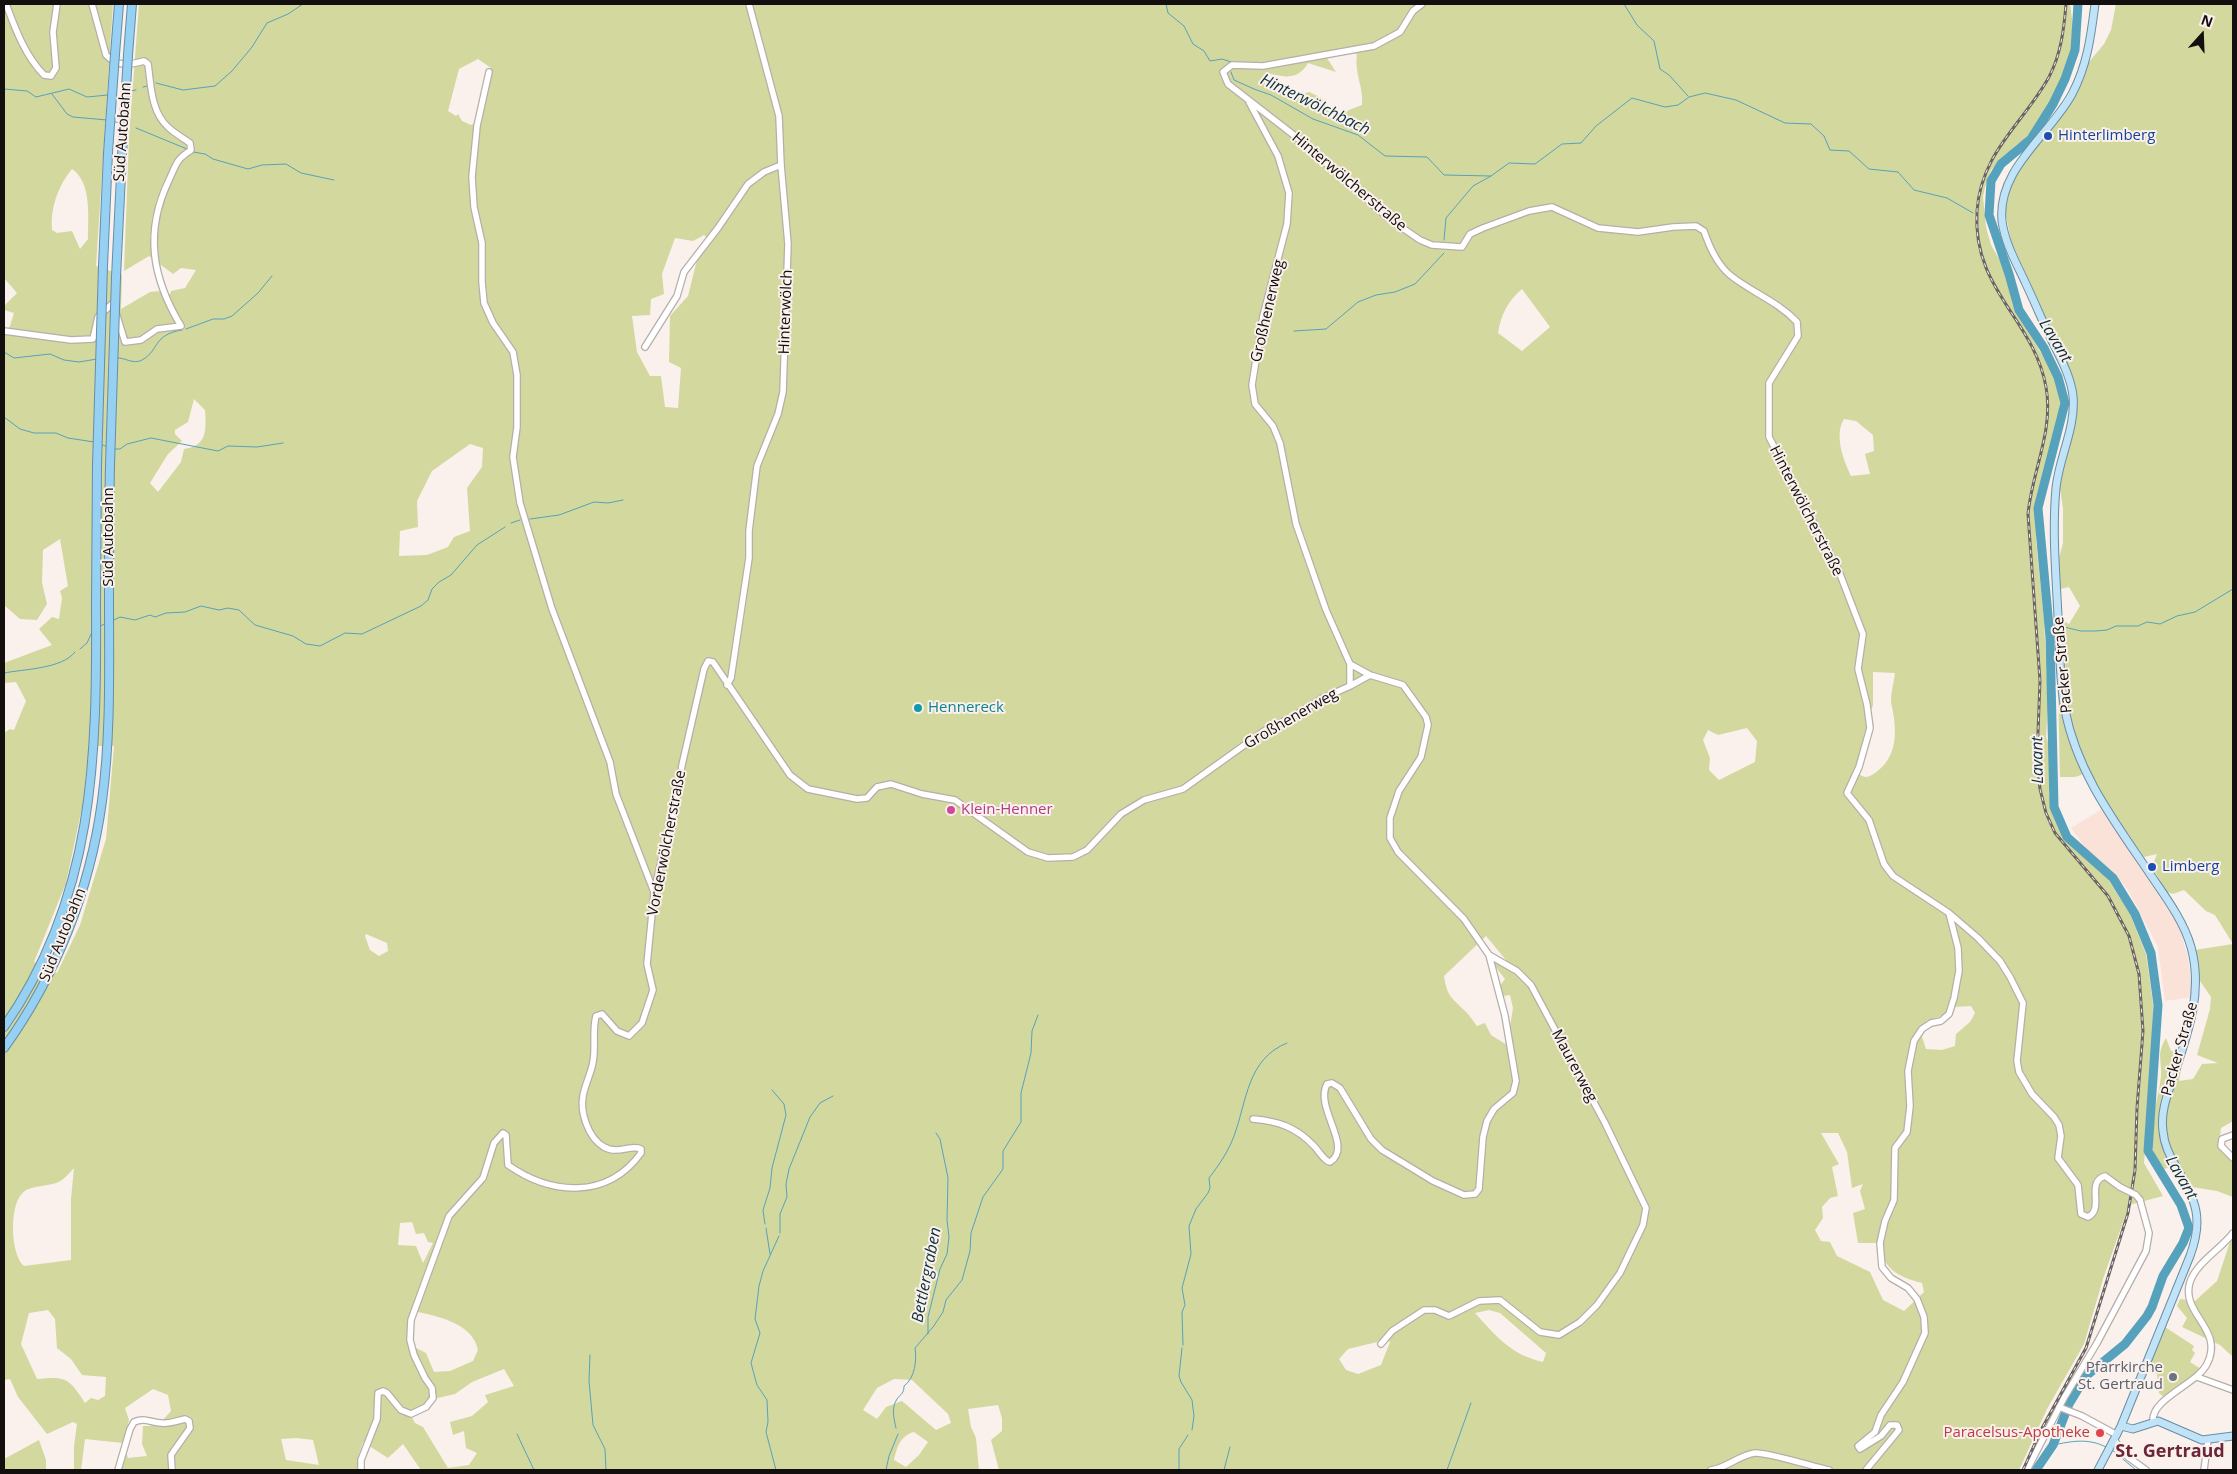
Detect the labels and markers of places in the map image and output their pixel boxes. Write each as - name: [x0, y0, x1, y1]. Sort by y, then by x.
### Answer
- place label: Hinterlimberg: [2058, 127, 2155, 145]
- marker: Hinterlimberg: [2042, 130, 2054, 142]
- place label: Hennereck: [928, 699, 1004, 717]
- marker: Hennereck: [912, 702, 924, 714]
- place label: Klein-Henner: [961, 801, 1053, 819]
- marker: Klein-Henner: [945, 804, 957, 816]
- place label: Limberg: [2162, 858, 2219, 876]
- marker: Limberg: [2146, 861, 2158, 873]
- place label: Pfarrkirche St. Gertraud: [2078, 1359, 2163, 1394]
- marker: Pfarrkirche St. Gertraud: [2167, 1371, 2179, 1383]
- place label: Paracelsus-Apotheke: [1944, 1424, 2090, 1442]
- marker: Paracelsus-Apotheke: [2094, 1427, 2106, 1439]

